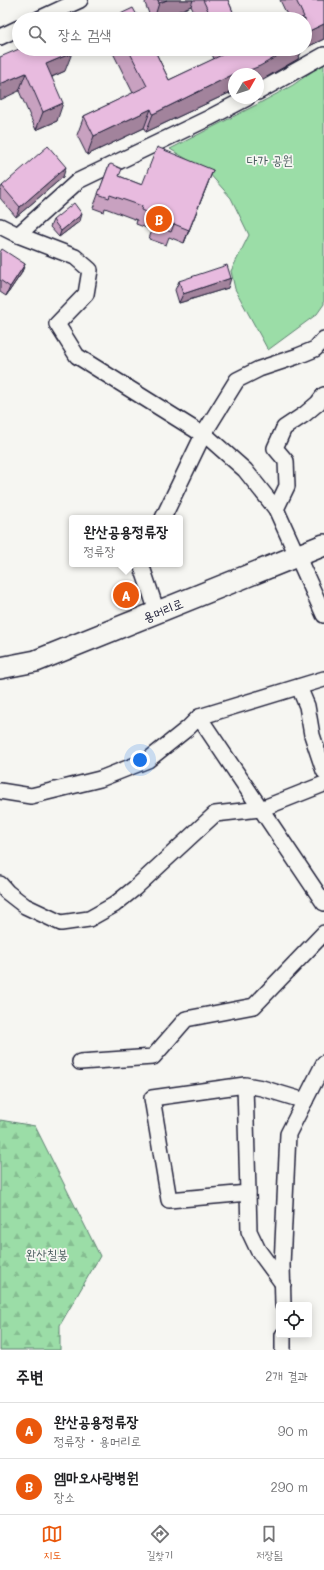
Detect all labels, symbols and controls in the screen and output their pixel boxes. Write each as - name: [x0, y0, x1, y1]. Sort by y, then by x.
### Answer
- search box: [12, 12, 312, 56]
- icon: search: [26, 23, 48, 45]
- text: 장소 검색: [58, 24, 111, 44]
- north arrow: [228, 68, 264, 104]
- park label: 다가 공원: [247, 151, 293, 168]
- pin: B: [146, 204, 172, 234]
- popup: [69, 515, 183, 567]
- text: 완산공용정류장: [84, 521, 168, 541]
- text: 정류장: [84, 542, 115, 559]
- pin: A: [113, 580, 139, 610]
- street label: 용머리로: [140, 594, 185, 625]
- your location: [130, 750, 150, 770]
- park label: 완산칠봉: [26, 1245, 68, 1262]
- map controls: [276, 1302, 312, 1338]
- button: locate: [276, 1302, 312, 1338]
- text: 주변: [16, 1365, 43, 1387]
- text: 2개 결과: [265, 1367, 308, 1384]
- text: 완산공용정류장: [54, 1411, 139, 1431]
- text: A: [24, 1422, 34, 1439]
- text: 90 m: [278, 1422, 308, 1439]
- text: 정류장 · 용머리로: [54, 1432, 141, 1449]
- text: 엠마오사랑병원: [54, 1467, 139, 1487]
- text: B: [25, 1478, 33, 1495]
- text: 290 m: [271, 1478, 308, 1495]
- text: 장소: [54, 1488, 75, 1505]
- tab: 지도: [41, 1523, 63, 1563]
- tab: 길찾기: [146, 1523, 173, 1563]
- tab: 저장됨: [256, 1523, 283, 1563]

